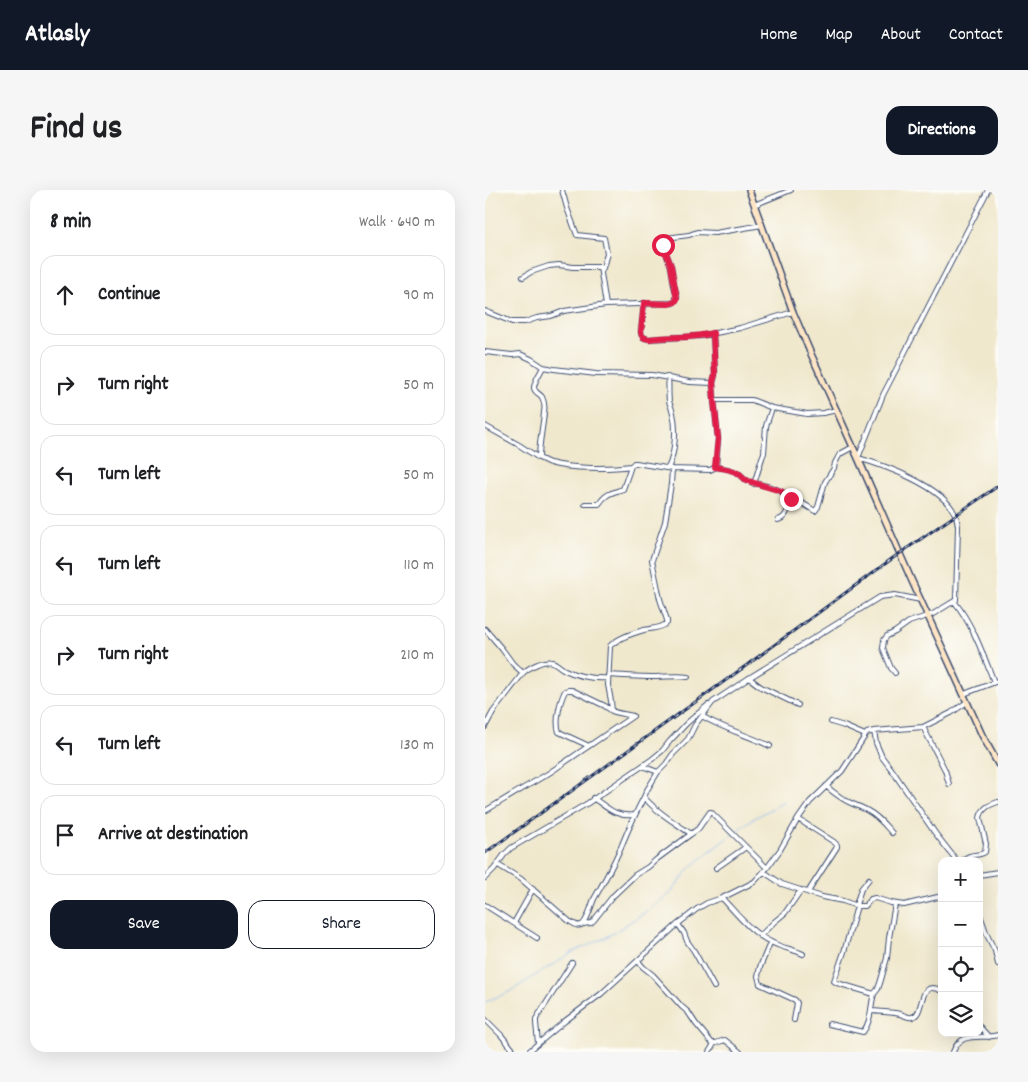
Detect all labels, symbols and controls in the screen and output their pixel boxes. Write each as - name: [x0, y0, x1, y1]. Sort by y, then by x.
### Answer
- text: Atlasly: [25, 18, 89, 52]
- text: Home: [760, 23, 797, 48]
- text: Map: [825, 23, 853, 48]
- text: About: [881, 23, 921, 48]
- text: Contact: [949, 23, 1003, 48]
- text: Find us: [30, 105, 122, 155]
- button: Directions: [886, 106, 998, 155]
- text: 8 min: [50, 208, 91, 238]
- text: Walk · 640 m: [359, 211, 435, 234]
- route start: [652, 234, 675, 257]
- icon: ahead: [51, 281, 79, 309]
- text: Continue: [98, 282, 160, 309]
- text: 90 m: [403, 284, 434, 307]
- icon: right: [51, 371, 79, 399]
- text: Turn right: [98, 372, 169, 399]
- text: 50 m: [403, 374, 434, 397]
- icon: left: [51, 461, 79, 489]
- text: Turn left: [98, 462, 161, 489]
- text: 50 m: [403, 464, 434, 487]
- route end: [780, 488, 803, 511]
- icon: left: [51, 551, 79, 579]
- text: Turn left: [98, 552, 161, 579]
- text: 110 m: [404, 554, 434, 577]
- icon: right: [51, 641, 79, 669]
- text: Turn right: [98, 642, 169, 669]
- text: 210 m: [400, 644, 434, 667]
- icon: left: [51, 731, 79, 759]
- text: Turn left: [98, 732, 161, 759]
- text: 130 m: [400, 734, 434, 757]
- icon: arrive: [51, 821, 79, 849]
- text: Arrive at destination: [98, 822, 248, 849]
- map controls: [938, 857, 983, 1037]
- button: +: [938, 857, 983, 902]
- button: Save: [50, 900, 238, 949]
- button: Share: [248, 900, 435, 949]
- button: −: [938, 902, 983, 947]
- button: locate: [938, 947, 983, 992]
- button: layers: [938, 992, 983, 1037]

